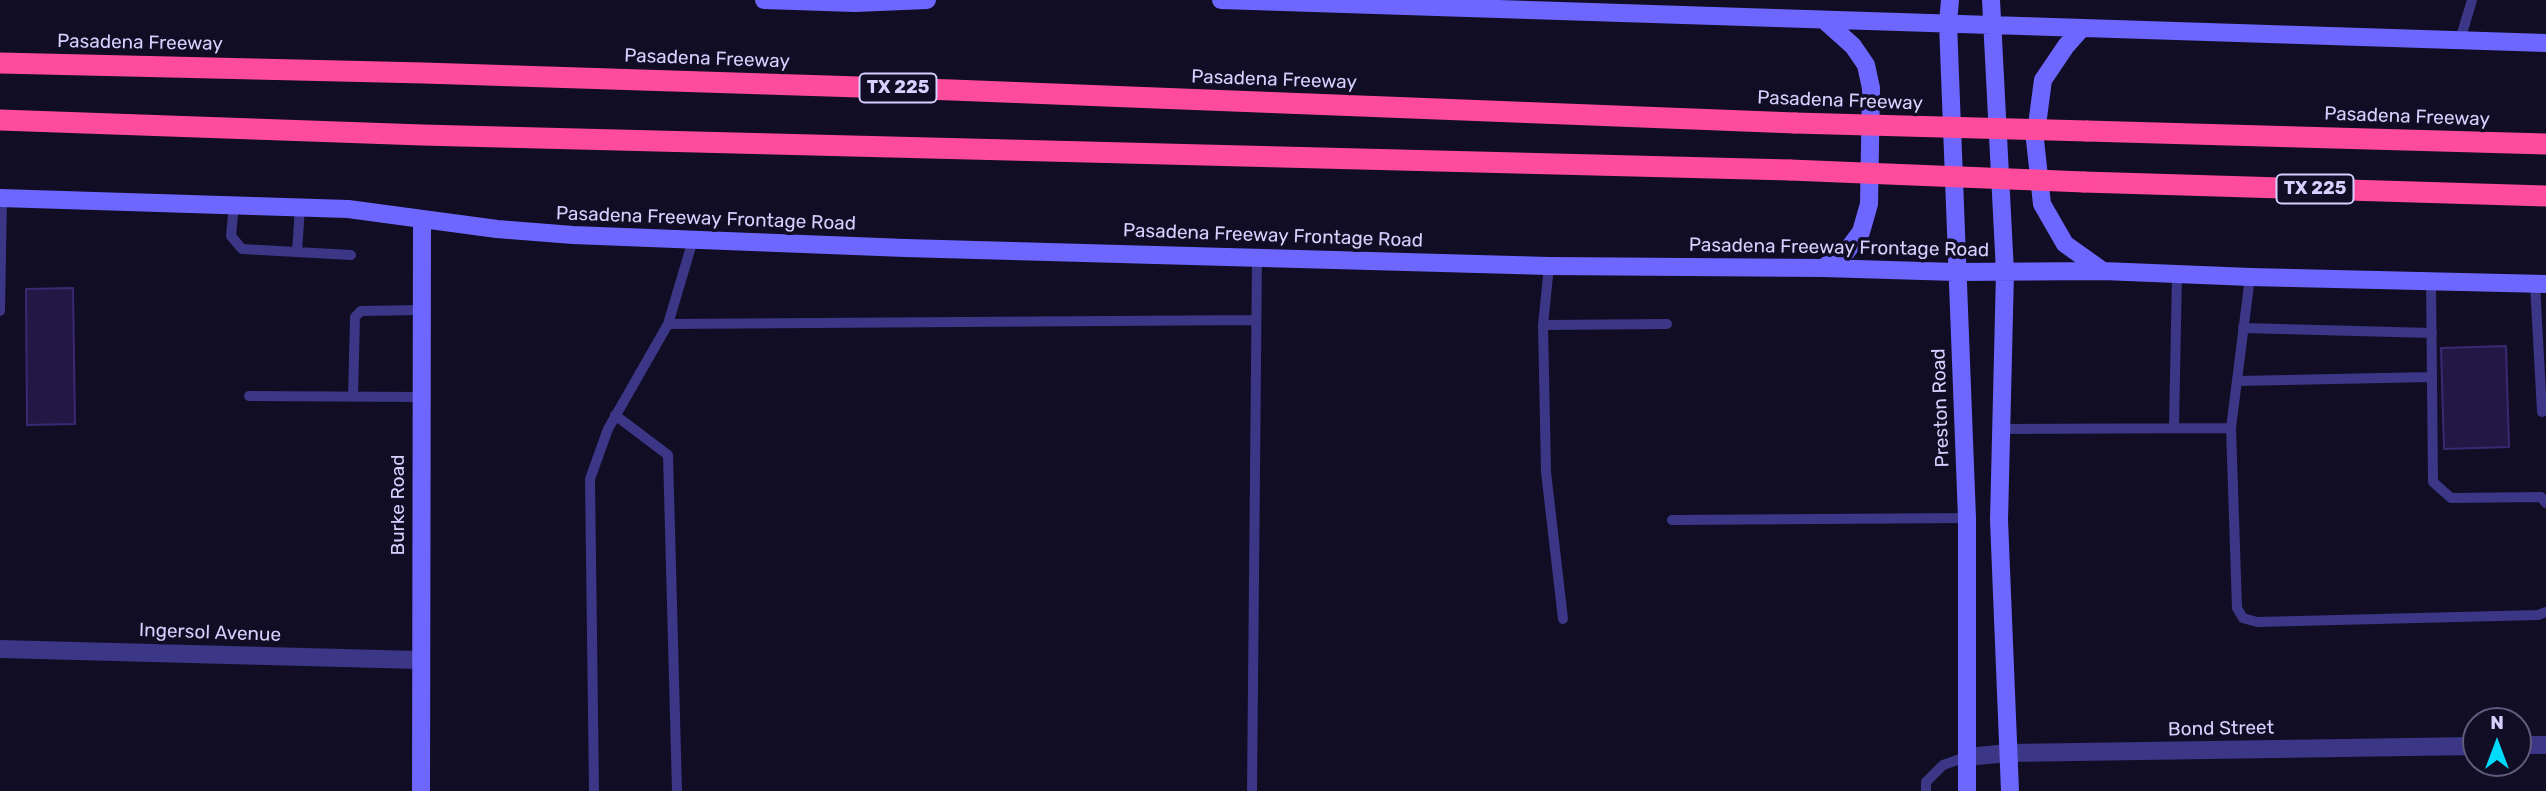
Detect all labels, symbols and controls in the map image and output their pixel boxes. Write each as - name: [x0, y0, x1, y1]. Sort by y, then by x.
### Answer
- street label: Pasadena Freeway: [57, 30, 223, 56]
- street label: Pasadena Freeway: [624, 45, 790, 73]
- street label: Pasadena Freeway: [1191, 66, 1357, 94]
- road number: TX 225: [860, 74, 936, 102]
- street label: Pasadena Freeway: [1757, 87, 1923, 115]
- street label: Pasadena Freeway: [2324, 103, 2490, 131]
- road number: TX 225: [2276, 174, 2354, 204]
- street label: Pasadena Freeway Frontage Road: [556, 202, 856, 236]
- street label: Pasadena Freeway Frontage Road: [1123, 219, 1423, 253]
- street label: Pasadena Freeway Frontage Road: [1689, 234, 1989, 262]
- street label: Preston Road: [1928, 348, 1954, 468]
- street label: Burke Road: [388, 454, 410, 556]
- street label: Ingersol Avenue: [138, 619, 282, 647]
- north arrow: [2462, 707, 2532, 777]
- text: N: [2490, 711, 2504, 734]
- street label: Bond Street: [2168, 717, 2274, 741]

